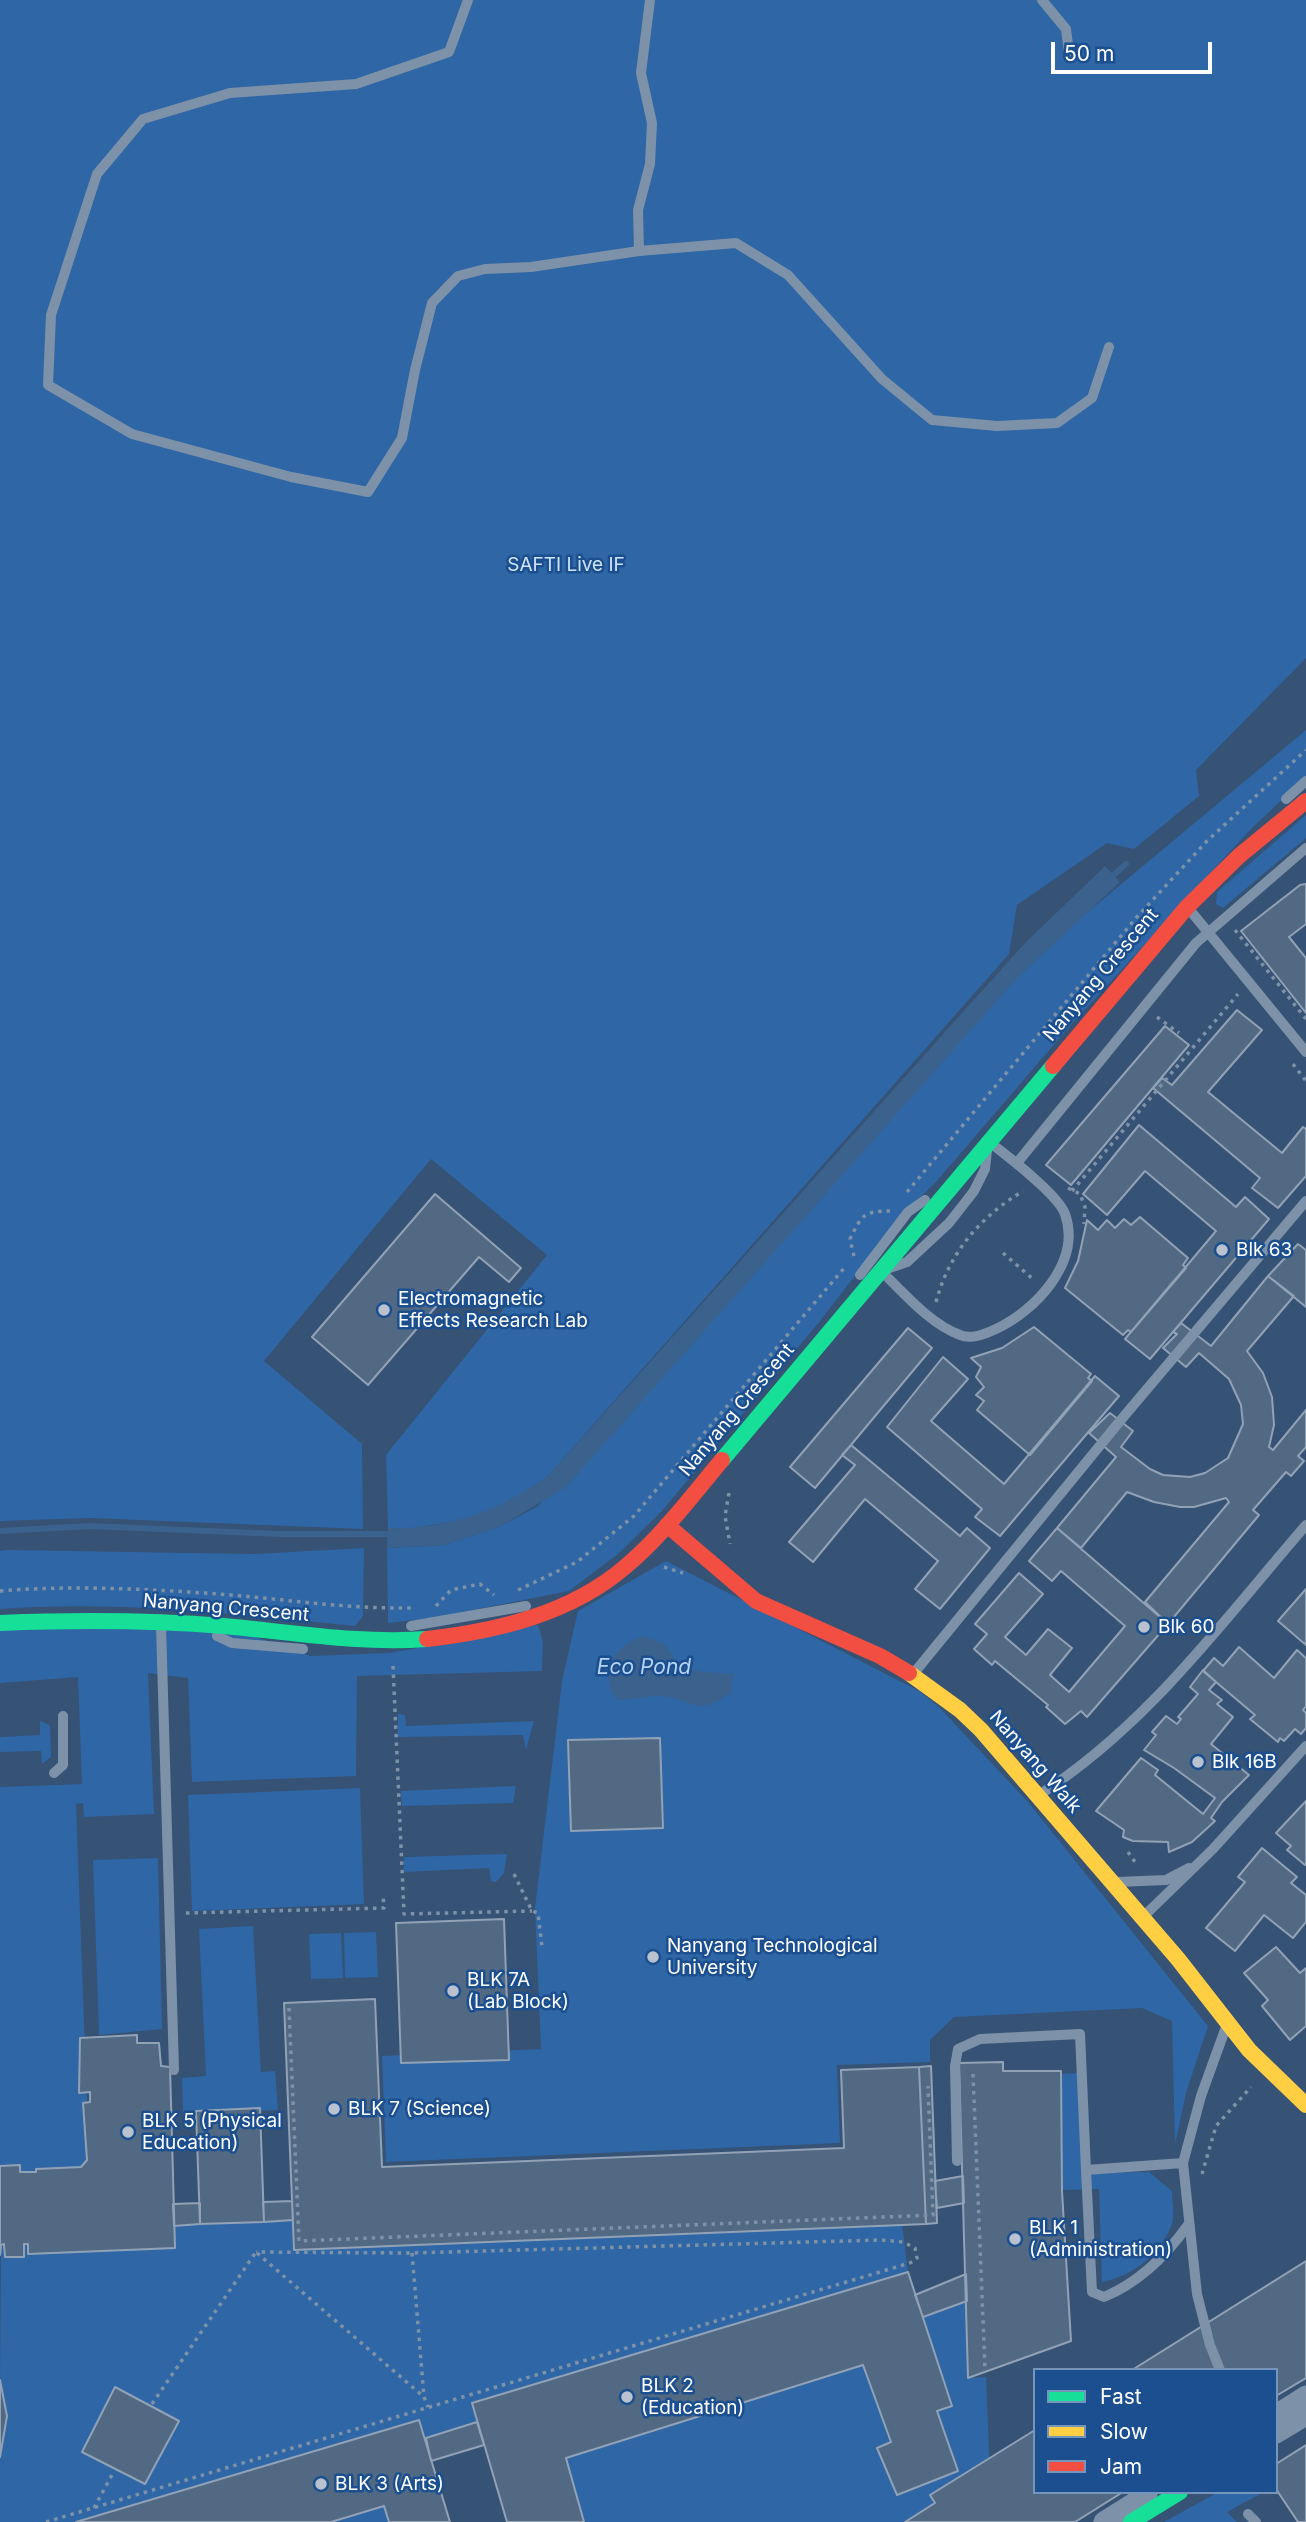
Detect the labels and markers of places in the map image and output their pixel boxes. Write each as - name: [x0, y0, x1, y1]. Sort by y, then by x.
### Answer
- place label: Blk 63: [1236, 1239, 1292, 1261]
- marker: Blk 63: [1214, 1242, 1230, 1258]
- place label: Electromagnetic Effects Research Lab: [398, 1288, 588, 1332]
- marker: Electromagnetic Effects Research Lab: [376, 1302, 392, 1318]
- place label: Blk 60: [1158, 1616, 1215, 1638]
- marker: Blk 60: [1136, 1619, 1152, 1635]
- place label: Blk 16B: [1212, 1751, 1277, 1773]
- marker: Blk 16B: [1190, 1754, 1206, 1770]
- place label: Nanyang Technological University: [667, 1935, 878, 1979]
- marker: Nanyang Technological University: [645, 1949, 661, 1965]
- place label: BLK 7A (Lab Block): [467, 1969, 569, 2013]
- marker: BLK 7A (Lab Block): [445, 1983, 461, 1999]
- place label: BLK 7 (Science): [348, 2098, 491, 2120]
- marker: BLK 7 (Science): [326, 2101, 342, 2117]
- place label: BLK 5 (Physical Education): [142, 2110, 282, 2154]
- marker: BLK 5 (Physical Education): [120, 2124, 136, 2140]
- place label: BLK 1 (Administration): [1029, 2217, 1172, 2261]
- marker: BLK 1 (Administration): [1007, 2231, 1023, 2247]
- place label: BLK 2 (Education): [641, 2375, 744, 2419]
- marker: BLK 2 (Education): [619, 2389, 635, 2405]
- place label: BLK 3 (Arts): [335, 2473, 444, 2495]
- marker: BLK 3 (Arts): [313, 2476, 329, 2492]

